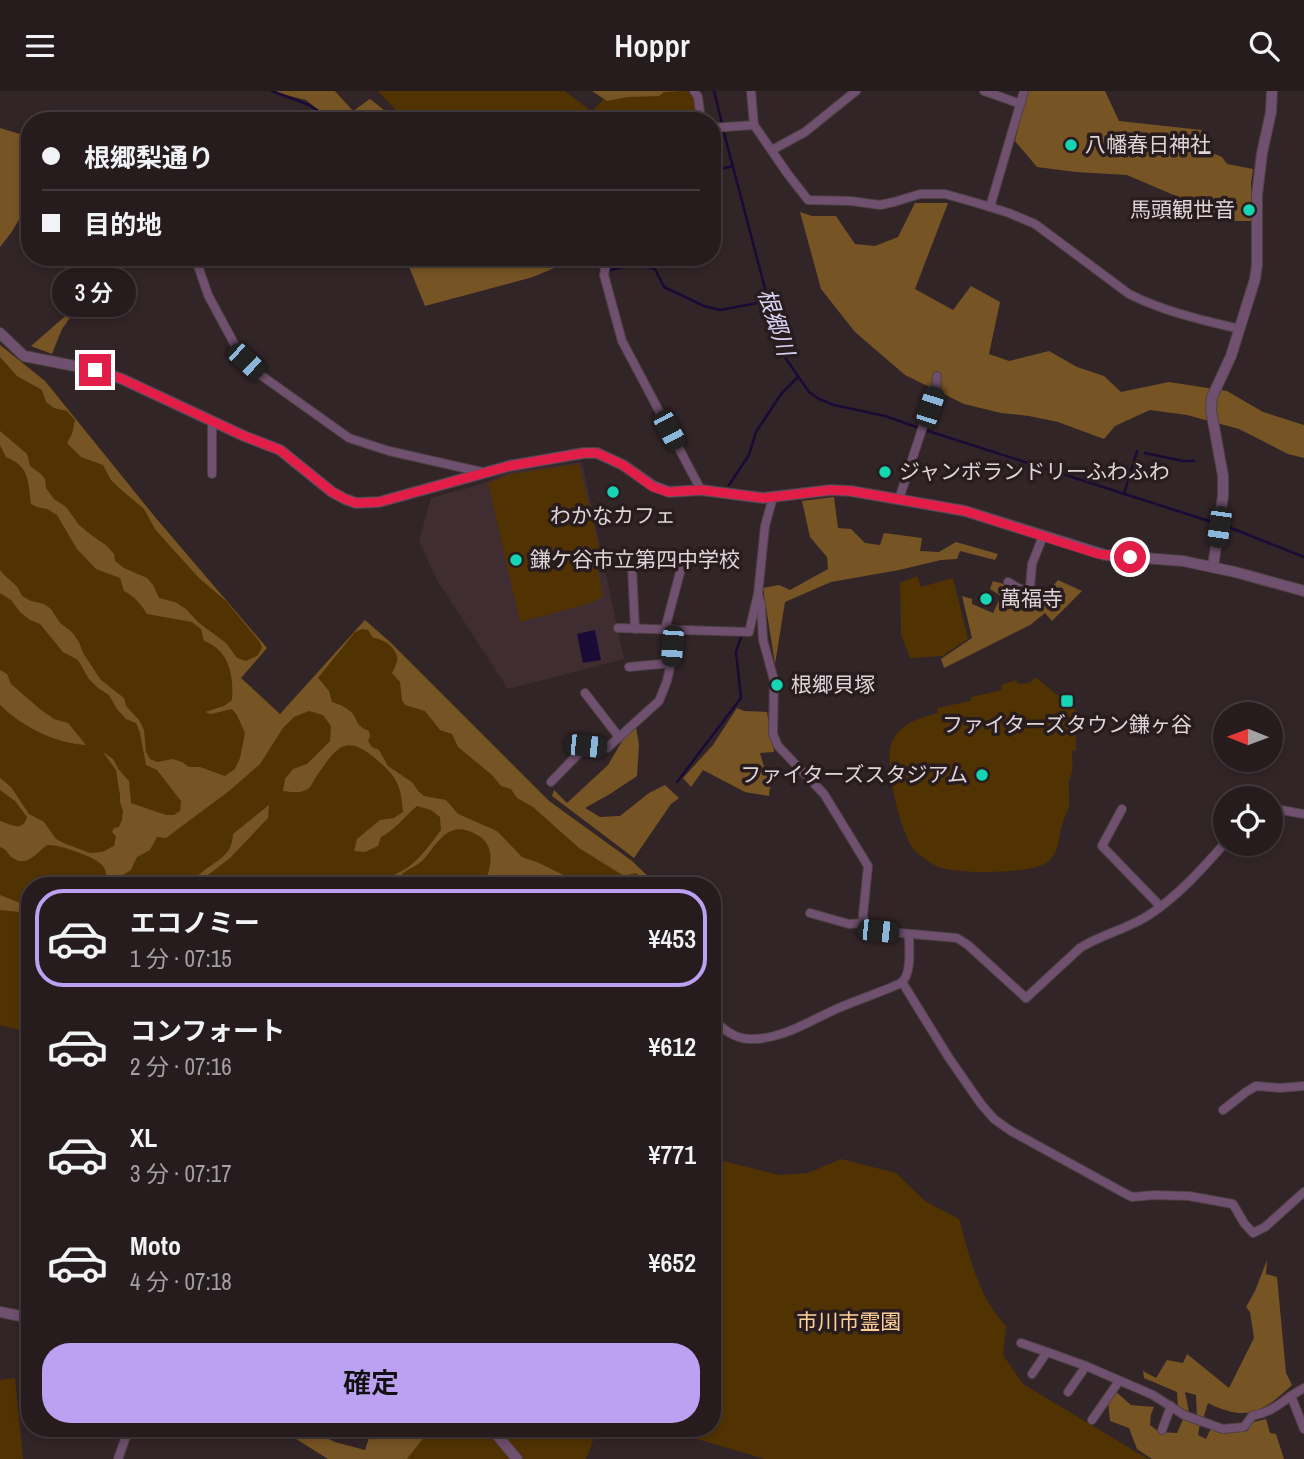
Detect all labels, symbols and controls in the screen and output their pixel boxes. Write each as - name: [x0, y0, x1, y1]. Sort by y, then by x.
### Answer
- text: Hoppr: [614, 24, 690, 67]
- icon: menu: [21, 27, 59, 65]
- icon: search: [1245, 27, 1283, 65]
- place label: 八幡春日神社: [1085, 130, 1211, 159]
- marker: 八幡春日神社: [1063, 137, 1079, 153]
- text: 根郷梨通り: [84, 140, 214, 175]
- place label: 馬頭観世音: [1130, 195, 1235, 224]
- marker: 馬頭観世音: [1241, 202, 1257, 218]
- text: 目的地: [84, 207, 162, 242]
- callout: 3 分: [53, 268, 137, 317]
- text: 3 分: [75, 277, 113, 308]
- water label: 根郷川: [751, 284, 803, 362]
- car: [224, 339, 269, 383]
- route end: [79, 354, 111, 386]
- car: [914, 384, 947, 430]
- car: [650, 407, 689, 453]
- place label: ジャンボランドリーふわふわ: [899, 457, 1170, 486]
- marker: ジャンボランドリーふわふわ: [877, 464, 893, 480]
- marker: わかなカフェ: [605, 484, 621, 500]
- place label: わかなカフェ: [550, 501, 676, 530]
- car: [1206, 505, 1233, 549]
- route start: [1114, 541, 1146, 573]
- place label: 鎌ケ谷市立第四中学校: [530, 545, 740, 574]
- marker: 鎌ケ谷市立第四中学校: [508, 552, 524, 568]
- place label: 萬福寺: [1000, 584, 1063, 613]
- marker: 萬福寺: [978, 591, 994, 607]
- car: [661, 624, 684, 668]
- place label: 根郷貝塚: [791, 670, 875, 699]
- marker: 根郷貝塚: [769, 677, 785, 693]
- marker: ファイターズタウン鎌ヶ谷: [1059, 693, 1075, 709]
- north arrow: [1213, 702, 1283, 772]
- map controls: [1213, 702, 1283, 856]
- place label: ファイターズタウン鎌ヶ谷: [942, 710, 1192, 739]
- car: [565, 733, 608, 759]
- place label: ファイターズスタジアム: [740, 760, 968, 789]
- marker: ファイターズスタジアム: [974, 767, 990, 783]
- button: locate: [1213, 786, 1283, 856]
- text: エコノミー: [130, 905, 260, 940]
- icon: car: [46, 907, 109, 970]
- car: [857, 918, 900, 944]
- text: ¥453: [649, 921, 696, 956]
- text: 1 分 · 07:15: [130, 943, 232, 974]
- text: コンフォート: [130, 1013, 285, 1048]
- icon: car: [46, 1015, 109, 1078]
- text: ¥612: [649, 1029, 696, 1064]
- text: 2 分 · 07:16: [130, 1051, 232, 1082]
- text: XL: [130, 1120, 157, 1155]
- icon: car: [46, 1123, 109, 1186]
- text: ¥771: [649, 1137, 696, 1172]
- text: 3 分 · 07:17: [130, 1158, 232, 1189]
- text: Moto: [130, 1228, 181, 1263]
- icon: car: [46, 1231, 109, 1294]
- text: ¥652: [649, 1245, 696, 1280]
- text: 4 分 · 07:18: [130, 1266, 232, 1297]
- park label: 市川市霊園: [797, 1307, 902, 1336]
- button: 確定: [42, 1343, 700, 1423]

